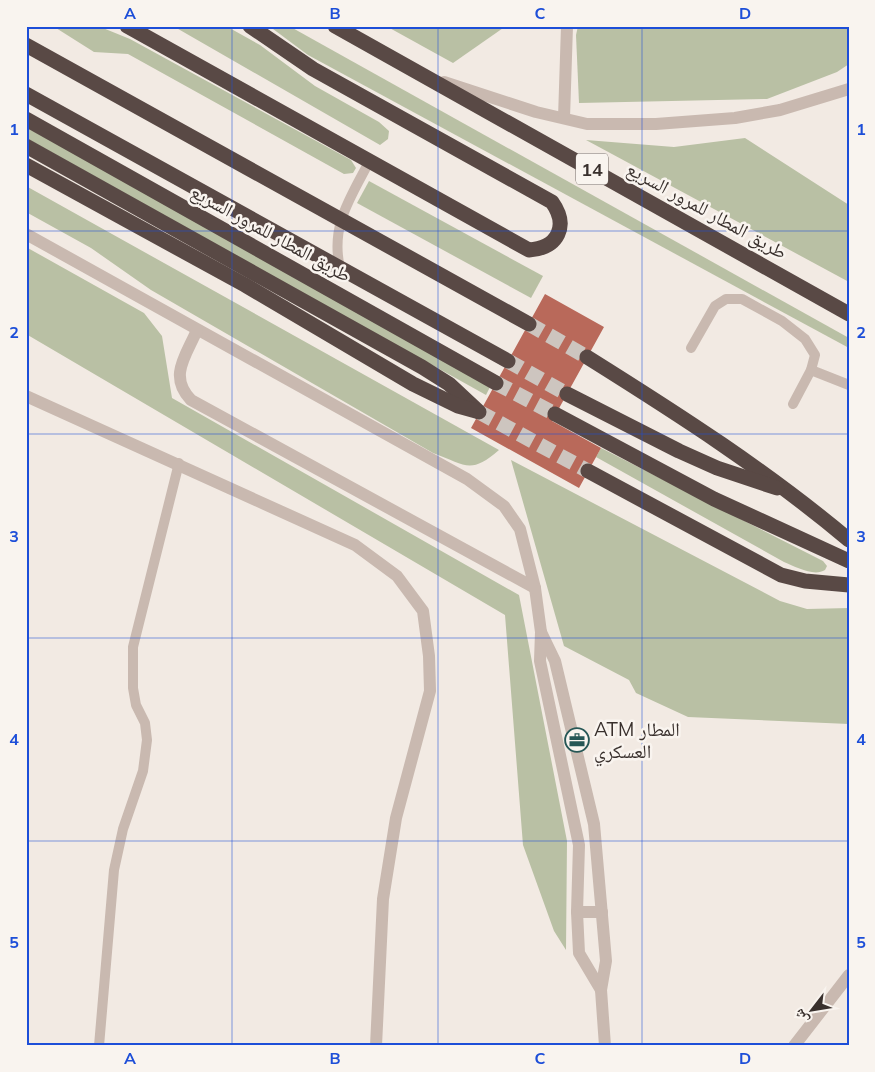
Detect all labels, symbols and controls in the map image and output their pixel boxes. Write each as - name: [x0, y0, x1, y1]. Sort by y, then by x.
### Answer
- text: A: [124, 3, 136, 23]
- text: B: [329, 3, 341, 23]
- text: C: [535, 3, 546, 23]
- text: D: [739, 3, 751, 23]
- text: 1: [9, 119, 19, 139]
- text: 1: [856, 119, 866, 139]
- road number: 14: [576, 153, 608, 184]
- street label: طريق المطار للمرور السريع: [622, 156, 791, 265]
- street label: طريق المطار للمرور السريع: [186, 179, 355, 288]
- text: 2: [9, 322, 19, 342]
- text: 2: [856, 322, 866, 342]
- text: 3: [9, 526, 19, 546]
- text: 3: [856, 526, 866, 546]
- place label: ATM المطار العسكري: [594, 717, 680, 767]
- office icon: ATM المطار العسكري: [564, 727, 590, 753]
- text: 4: [9, 729, 19, 749]
- text: 4: [856, 729, 866, 749]
- text: 5: [9, 932, 19, 952]
- text: 5: [856, 932, 866, 952]
- north arrow: [788, 984, 838, 1034]
- text: ش: [789, 1006, 812, 1028]
- text: A: [124, 1048, 136, 1068]
- text: B: [329, 1048, 341, 1068]
- text: C: [535, 1048, 546, 1068]
- text: D: [739, 1048, 751, 1068]

